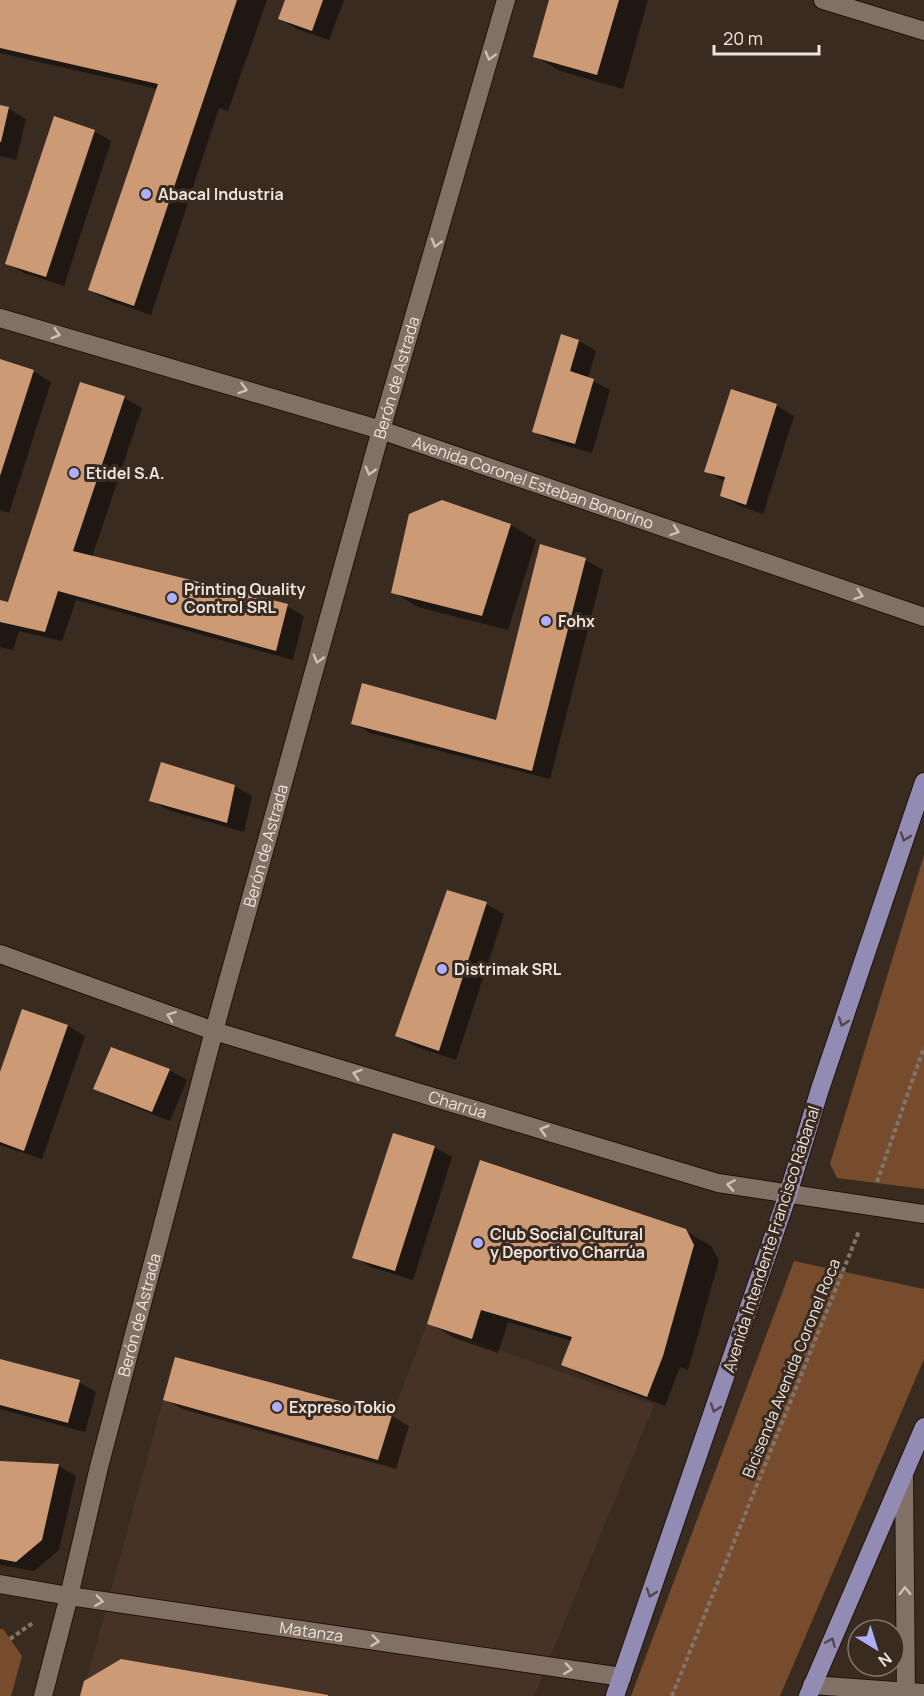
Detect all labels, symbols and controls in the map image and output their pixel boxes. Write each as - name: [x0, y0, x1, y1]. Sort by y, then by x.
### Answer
- scale bar: [714, 18, 819, 56]
- text: 20 m: [723, 26, 763, 50]
- one-way arrow: [485, 50, 497, 61]
- place label: Abacal Industria: [158, 183, 284, 205]
- marker: Abacal Industria: [139, 187, 153, 201]
- one-way arrow: [431, 238, 443, 248]
- street label: Berón de Astrada: [368, 314, 424, 441]
- one-way arrow: [50, 327, 61, 339]
- one-way arrow: [237, 382, 248, 394]
- street label: Avenida Coronel Esteban Bonorino: [410, 431, 657, 534]
- place label: Etidel S.A.: [86, 462, 165, 484]
- one-way arrow: [365, 465, 377, 476]
- marker: Etidel S.A.: [67, 466, 81, 480]
- one-way arrow: [669, 523, 680, 536]
- place label: Printing Quality Control SRL: [184, 578, 305, 618]
- one-way arrow: [853, 587, 864, 600]
- marker: Printing Quality Control SRL: [165, 591, 179, 605]
- place label: Fohx: [558, 610, 595, 632]
- marker: Fohx: [539, 614, 553, 628]
- one-way arrow: [312, 654, 325, 664]
- street label: Berón de Astrada: [238, 782, 293, 910]
- one-way arrow: [900, 831, 913, 842]
- place label: Distrimak SRL: [454, 958, 562, 980]
- marker: Distrimak SRL: [435, 962, 449, 976]
- one-way arrow: [166, 1010, 177, 1023]
- one-way arrow: [838, 1016, 850, 1027]
- one-way arrow: [352, 1069, 363, 1081]
- street label: Charrúa: [426, 1085, 490, 1124]
- street label: Avenida Intendente Francisco Rabanal: [717, 1103, 825, 1375]
- one-way arrow: [539, 1125, 550, 1137]
- one-way arrow: [726, 1179, 735, 1191]
- place label: Club Social Cultural y Deportivo Charrúa: [490, 1223, 645, 1263]
- marker: Club Social Cultural y Deportivo Charrúa: [471, 1236, 485, 1250]
- street label: Berón de Astrada: [112, 1251, 166, 1379]
- street label: Bicisenda Avenida Coronel Roca: [737, 1255, 845, 1481]
- place label: Expreso Tokio: [289, 1396, 396, 1418]
- marker: Expreso Tokio: [270, 1400, 284, 1414]
- one-way arrow: [709, 1402, 722, 1413]
- one-way arrow: [899, 1586, 911, 1595]
- one-way arrow: [646, 1587, 659, 1598]
- one-way arrow: [95, 1594, 104, 1606]
- street label: Matanza: [278, 1616, 345, 1647]
- north arrow: [846, 1618, 906, 1678]
- one-way arrow: [371, 1634, 380, 1646]
- one-way arrow: [824, 1638, 836, 1649]
- text: N: [874, 1648, 897, 1672]
- one-way arrow: [564, 1662, 573, 1674]

